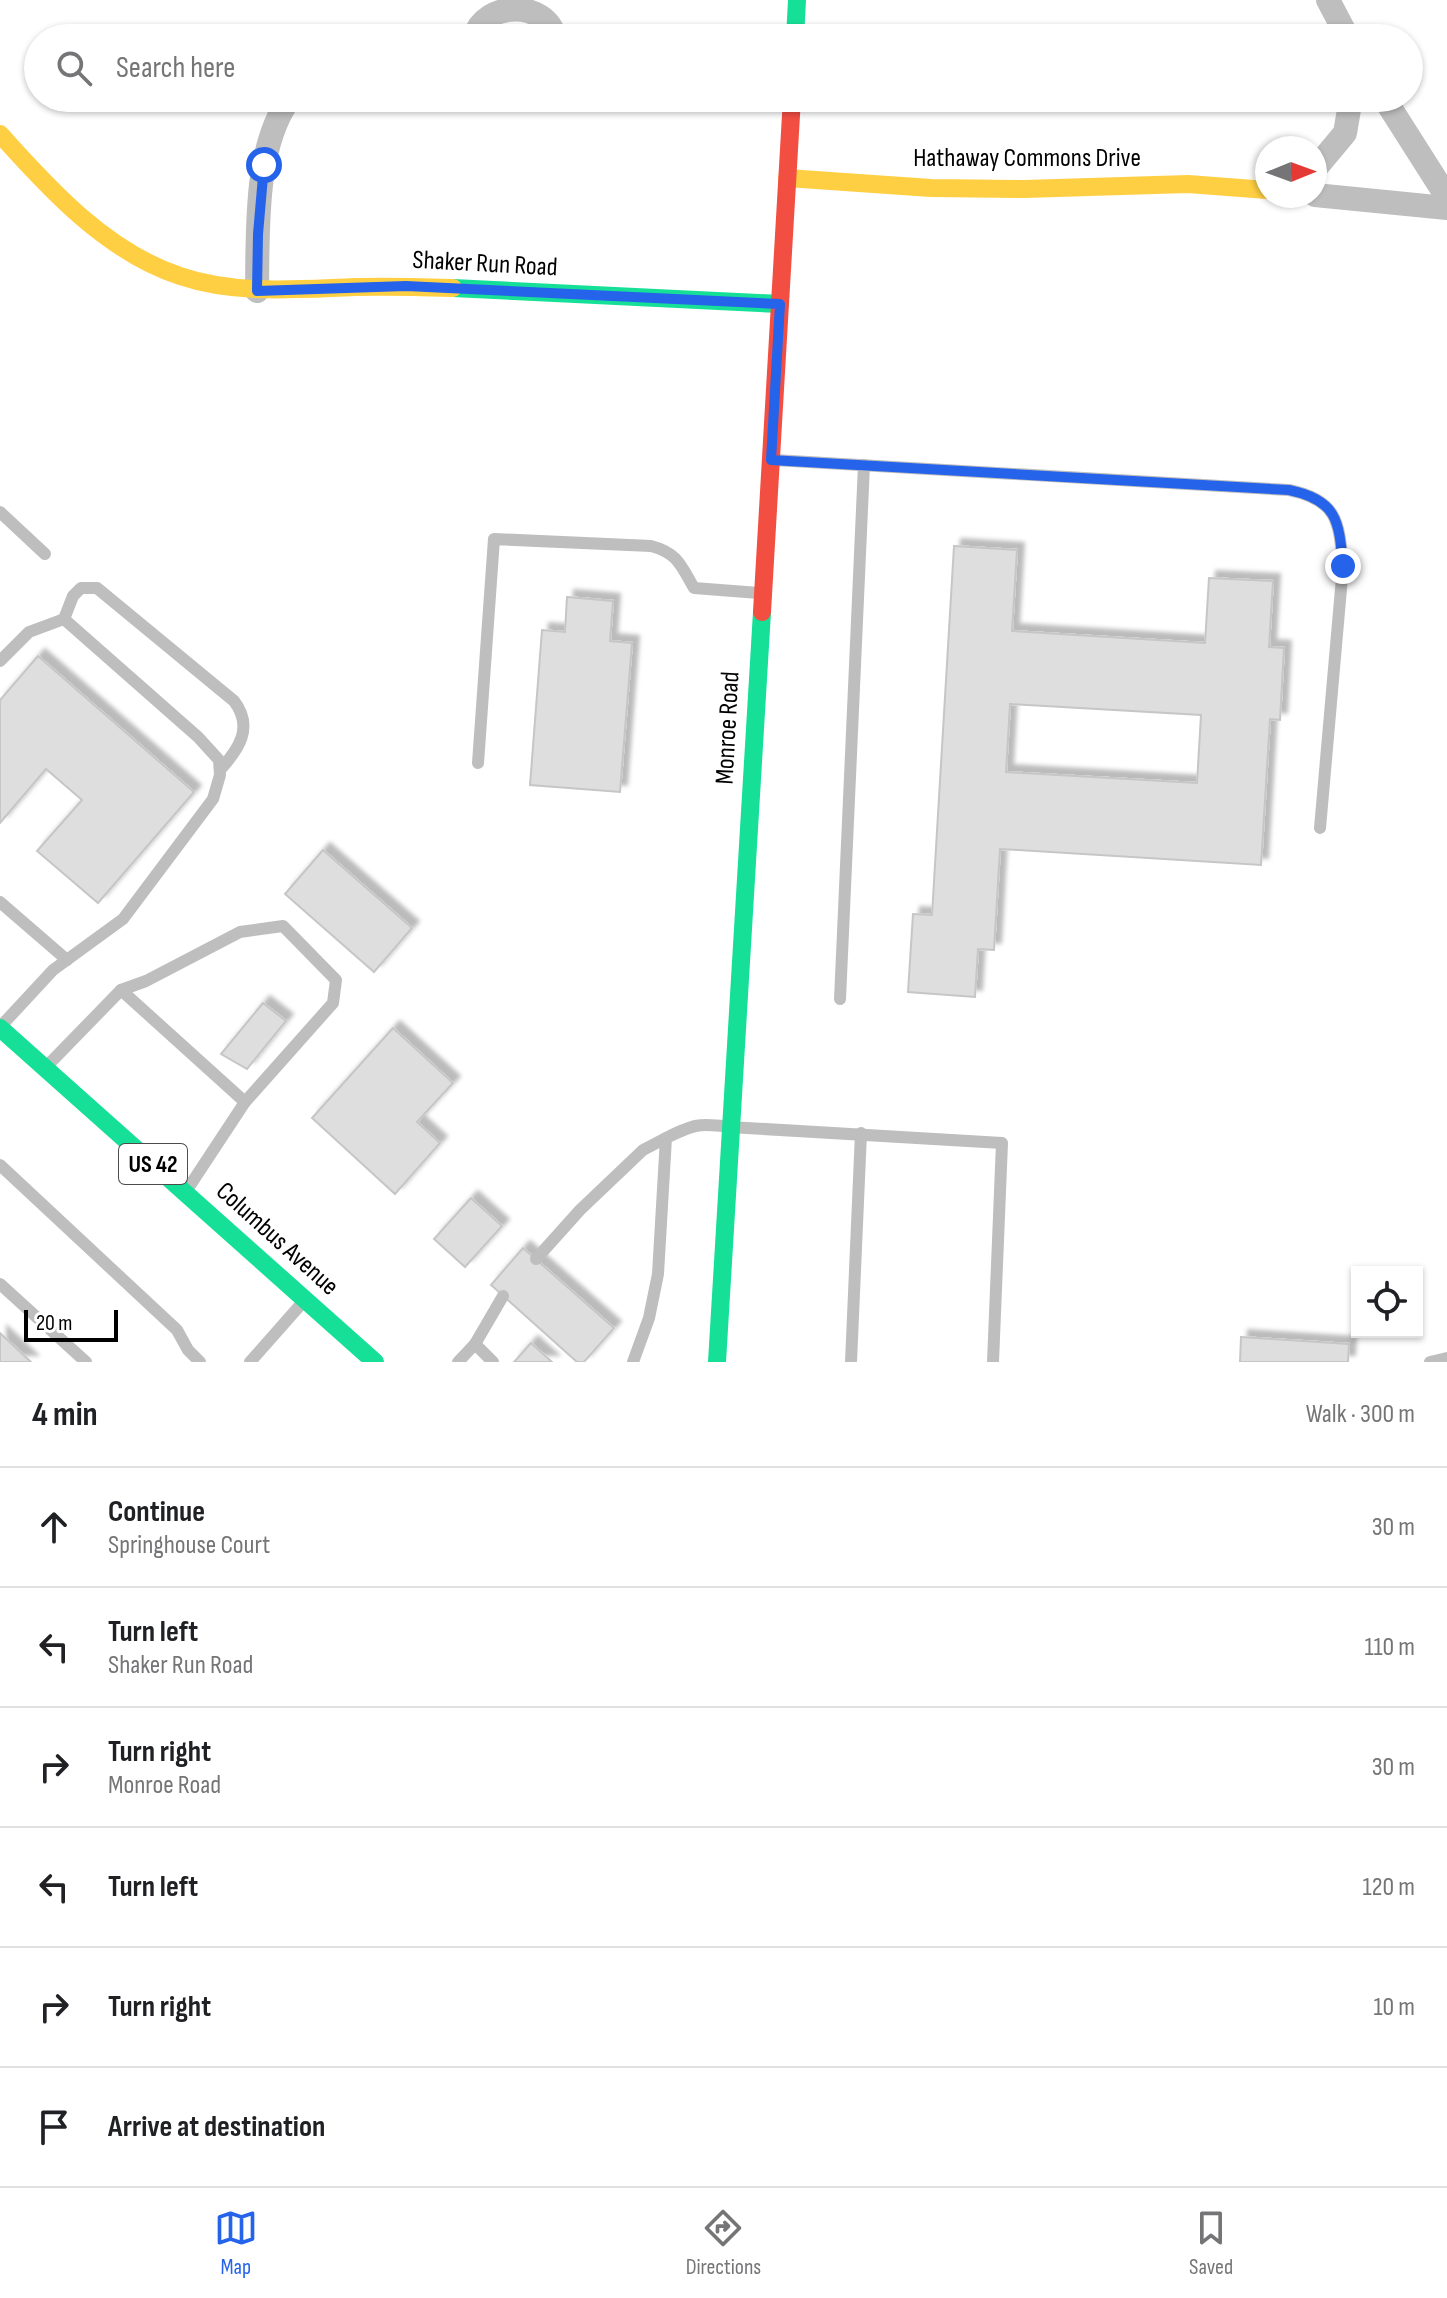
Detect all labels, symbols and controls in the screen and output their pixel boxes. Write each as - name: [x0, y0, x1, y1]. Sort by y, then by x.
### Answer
- search box: [24, 24, 1423, 112]
- icon: search: [52, 46, 96, 90]
- text: Search here: [116, 50, 235, 86]
- north arrow: [1255, 136, 1327, 208]
- street label: Hathaway Commons Drive: [913, 143, 1141, 174]
- route start: [246, 147, 282, 183]
- street label: Shaker Run Road: [412, 245, 558, 283]
- route end: [1325, 548, 1361, 584]
- street label: Monroe Road: [710, 671, 746, 785]
- road number: US 42: [119, 1144, 187, 1184]
- street label: Columbus Avenue: [209, 1176, 345, 1302]
- map controls: [1351, 1266, 1423, 1338]
- button: locate: [1351, 1266, 1423, 1338]
- scale bar: [24, 1306, 118, 1342]
- text: 20 m: [36, 1310, 73, 1337]
- text: 4 min: [32, 1394, 98, 1435]
- text: Walk · 300 m: [1306, 1399, 1415, 1430]
- text: Continue: [108, 1494, 205, 1530]
- icon: ahead: [32, 1505, 76, 1549]
- text: 30 m: [1372, 1512, 1415, 1543]
- text: Springhouse Court: [108, 1530, 270, 1561]
- text: Turn left: [108, 1614, 198, 1650]
- icon: left: [32, 1625, 76, 1669]
- text: 110 m: [1364, 1632, 1415, 1663]
- text: Shaker Run Road: [108, 1650, 253, 1681]
- text: Turn right: [108, 1734, 211, 1770]
- icon: right: [32, 1745, 76, 1789]
- text: 30 m: [1372, 1752, 1415, 1783]
- text: Monroe Road: [108, 1770, 221, 1801]
- icon: left: [32, 1865, 76, 1909]
- text: Turn left: [108, 1869, 198, 1905]
- text: 120 m: [1362, 1872, 1415, 1903]
- icon: right: [32, 1985, 76, 2029]
- text: Turn right: [108, 1989, 211, 2025]
- text: 10 m: [1373, 1992, 1415, 2023]
- icon: arrive: [32, 2105, 76, 2149]
- text: Arrive at destination: [108, 2109, 325, 2145]
- tab: Map: [214, 2206, 258, 2281]
- tab: Directions: [686, 2206, 761, 2281]
- tab: Saved: [1189, 2206, 1233, 2281]

